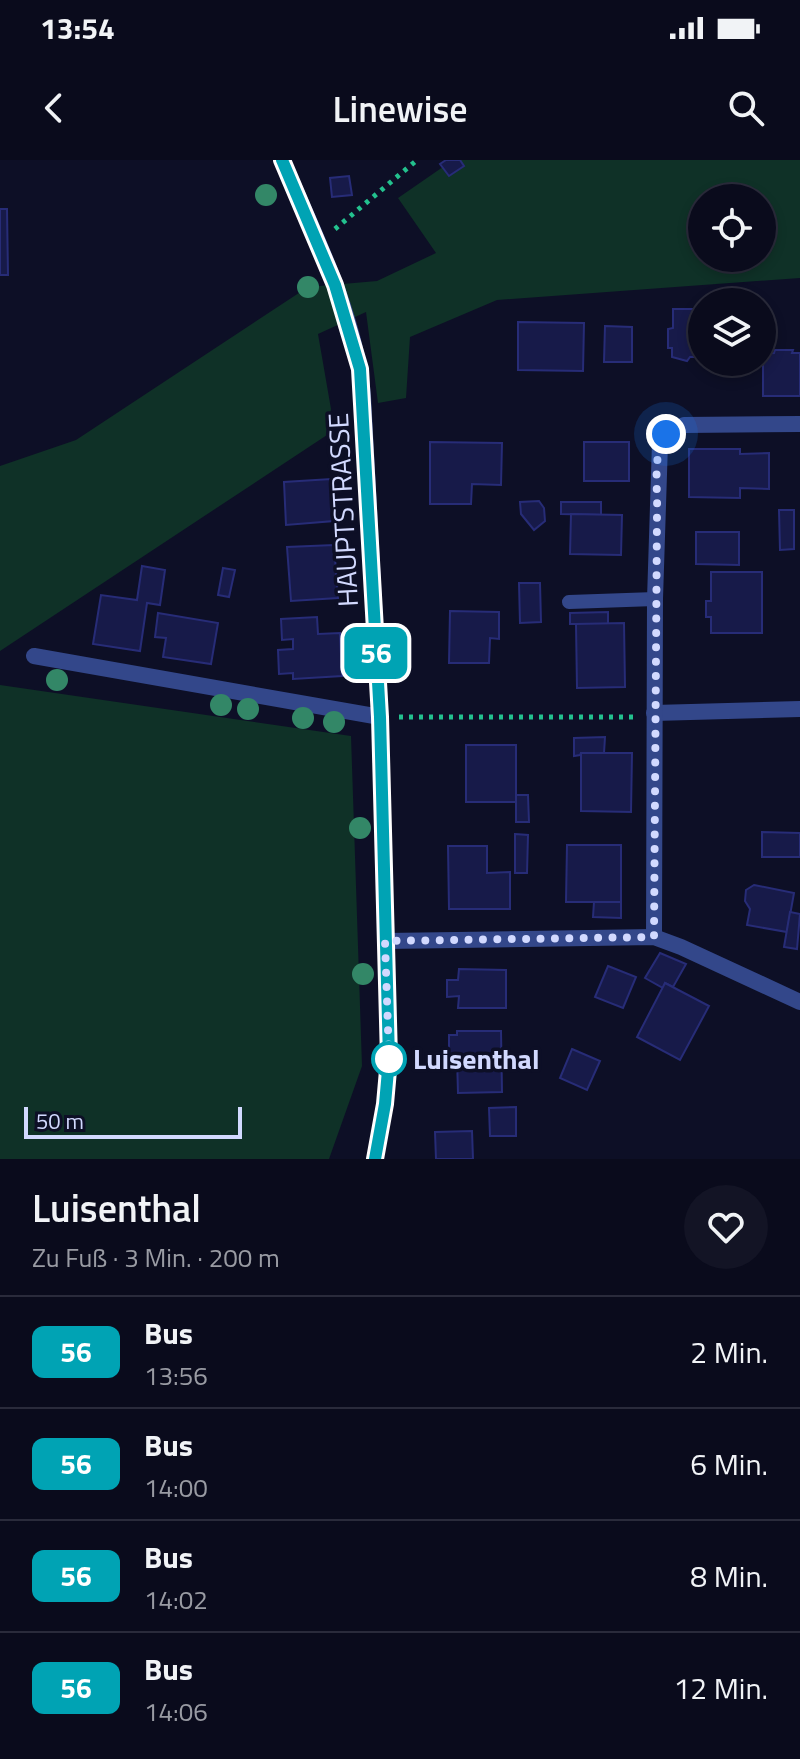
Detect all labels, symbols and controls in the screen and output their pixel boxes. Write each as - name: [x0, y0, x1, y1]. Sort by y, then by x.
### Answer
- text: 13:54: [40, 5, 115, 51]
- text: Linewise: [332, 81, 468, 136]
- icon: back: [32, 86, 76, 130]
- icon: search: [724, 86, 768, 130]
- map controls: [688, 184, 776, 376]
- button: locate: [688, 184, 776, 272]
- button: layers: [688, 288, 776, 376]
- street label: HAUPTSTRASSE: [316, 412, 369, 608]
- your location: [646, 414, 686, 454]
- line badge: 56: [340, 627, 412, 679]
- text: 56: [360, 631, 392, 674]
- place label: Luisenthal: [413, 1037, 539, 1080]
- marker: Luisenthal: [372, 1042, 406, 1076]
- scale bar: [24, 1103, 242, 1139]
- text: 50 m: [36, 1104, 84, 1138]
- text: Luisenthal: [32, 1179, 201, 1237]
- button: heart: [684, 1185, 768, 1269]
- text: Zu Fuß · 3 Min. · 200 m: [32, 1238, 280, 1277]
- text: Bus: [144, 1310, 193, 1356]
- text: 2 Min.: [690, 1329, 768, 1375]
- text: 56: [60, 1330, 92, 1373]
- text: 13:56: [144, 1356, 208, 1395]
- text: Bus: [144, 1422, 193, 1468]
- text: 6 Min.: [690, 1441, 768, 1487]
- text: 56: [60, 1442, 92, 1485]
- text: 14:00: [144, 1468, 208, 1507]
- text: Bus: [144, 1534, 193, 1580]
- text: 8 Min.: [690, 1553, 768, 1599]
- text: 56: [60, 1554, 92, 1597]
- text: 14:02: [144, 1580, 208, 1619]
- text: Bus: [144, 1646, 193, 1692]
- text: 12 Min.: [673, 1665, 768, 1711]
- text: 56: [60, 1666, 92, 1709]
- text: 14:06: [144, 1692, 208, 1731]

